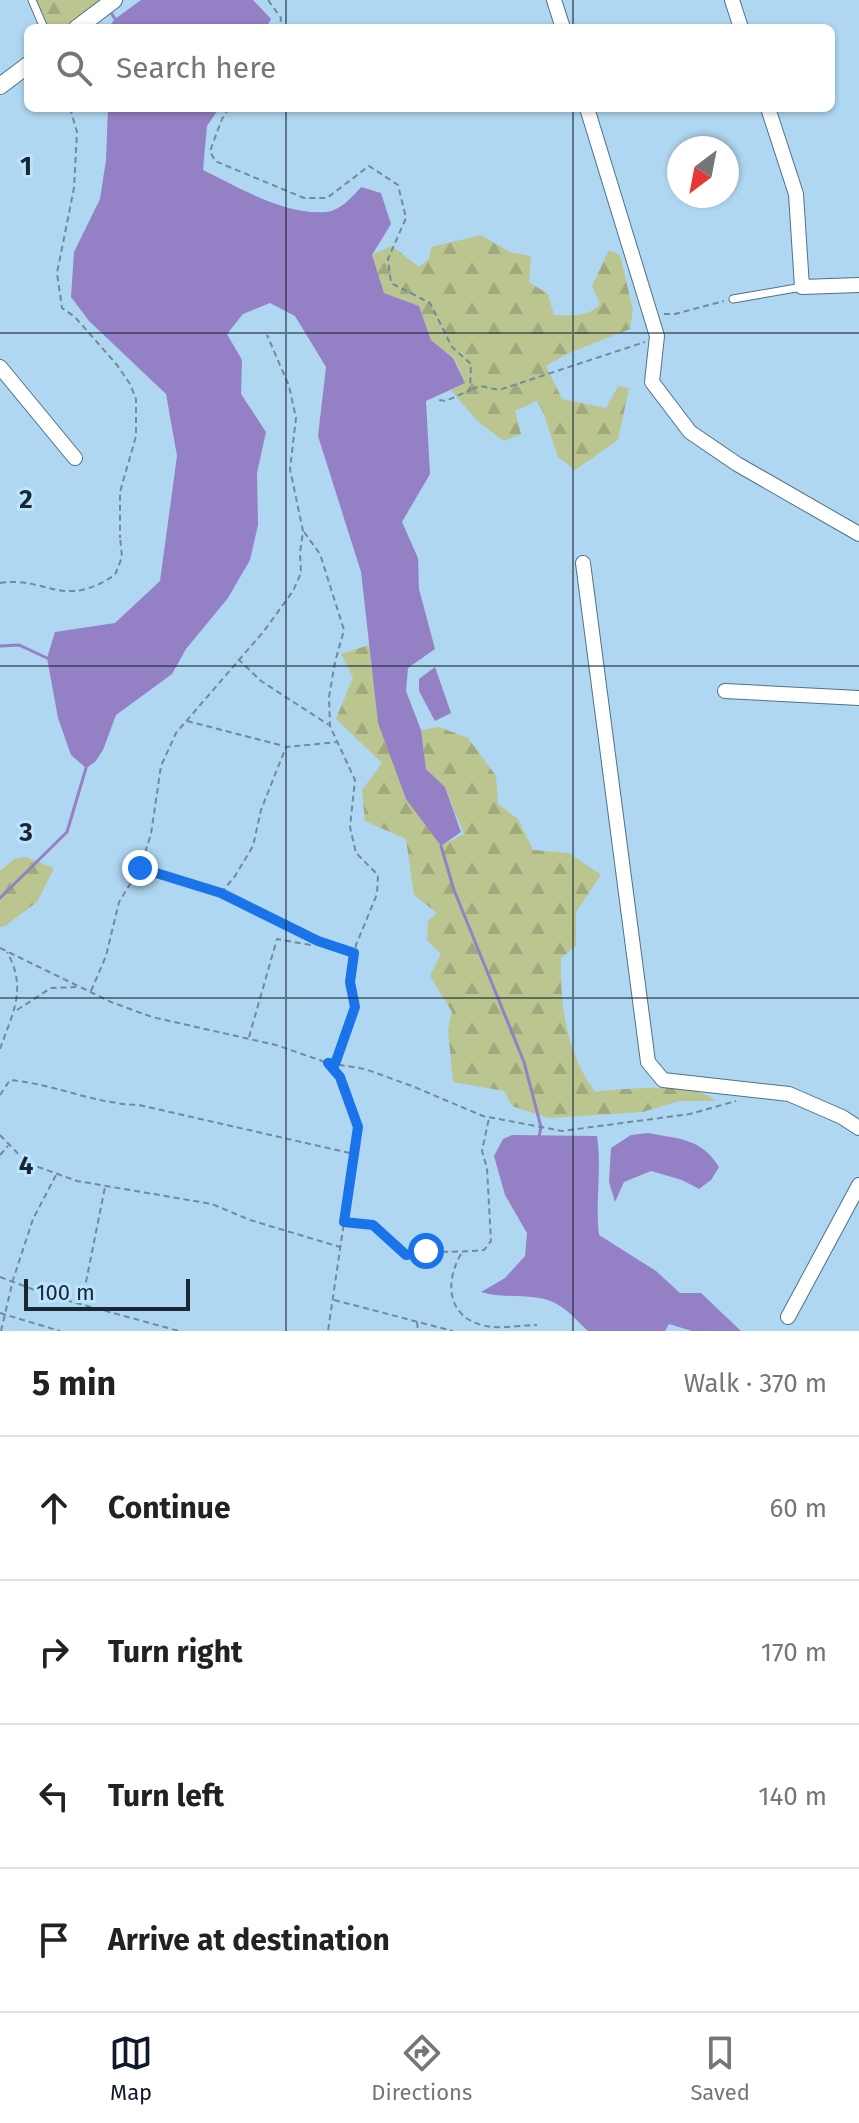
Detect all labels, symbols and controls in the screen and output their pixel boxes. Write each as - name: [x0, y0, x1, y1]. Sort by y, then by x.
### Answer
- search box: [24, 24, 835, 112]
- icon: search: [52, 46, 96, 90]
- text: Search here: [116, 50, 276, 86]
- north arrow: [667, 136, 739, 208]
- text: 1: [20, 151, 32, 182]
- text: 2: [19, 484, 33, 515]
- text: 3: [18, 817, 33, 848]
- route end: [122, 850, 158, 886]
- text: 4: [19, 1150, 34, 1181]
- route start: [408, 1233, 444, 1269]
- scale bar: [24, 1275, 190, 1311]
- text: 100 m: [36, 1279, 95, 1306]
- text: 5 min: [32, 1363, 116, 1404]
- text: Walk · 370 m: [684, 1368, 827, 1399]
- icon: ahead: [32, 1486, 76, 1530]
- text: Continue: [108, 1490, 231, 1526]
- text: 60 m: [769, 1493, 827, 1524]
- icon: right: [32, 1630, 76, 1674]
- text: Turn right: [108, 1634, 243, 1670]
- text: 170 m: [761, 1637, 827, 1668]
- icon: left: [32, 1774, 76, 1818]
- text: Turn left: [108, 1778, 224, 1814]
- text: 140 m: [758, 1781, 827, 1812]
- icon: arrive: [32, 1918, 76, 1962]
- text: Arrive at destination: [108, 1922, 390, 1958]
- tab: Map: [109, 2031, 153, 2106]
- tab: Directions: [371, 2031, 472, 2106]
- tab: Saved: [690, 2031, 750, 2106]

